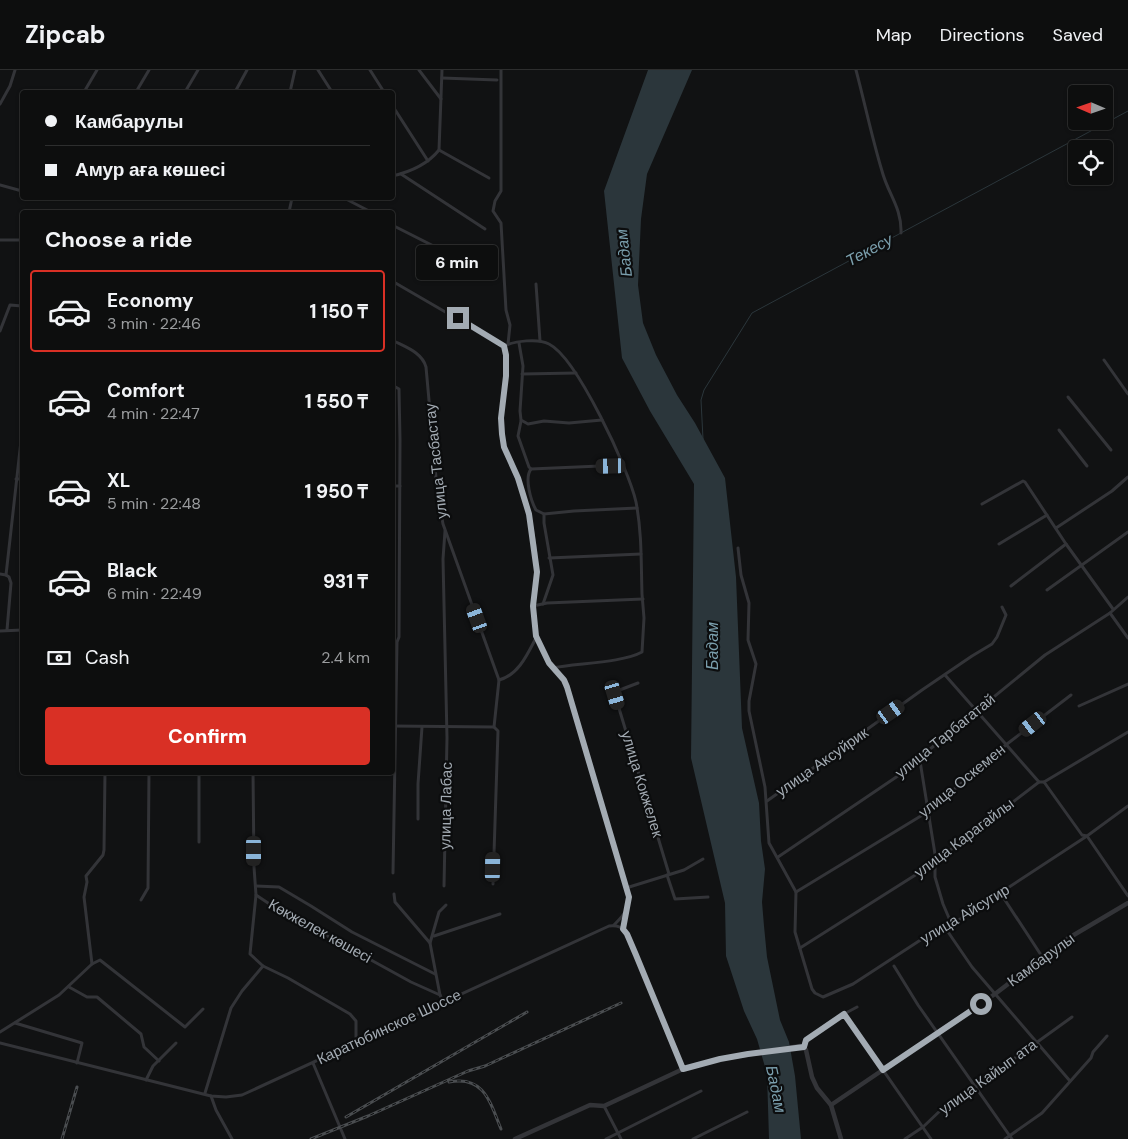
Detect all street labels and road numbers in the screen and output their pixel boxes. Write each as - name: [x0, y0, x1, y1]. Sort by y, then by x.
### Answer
- street label: улица Тасбастау: [420, 402, 452, 520]
- street label: улица Тарбагатай: [891, 689, 999, 783]
- street label: улица Аксуйрик: [772, 722, 873, 801]
- street label: улица Кокжелек: [616, 728, 668, 840]
- street label: улица Оскемен: [914, 740, 1010, 822]
- street label: улица Лабас: [435, 762, 457, 850]
- street label: улица Карагайлы: [910, 794, 1018, 882]
- street label: улица Айсугир: [917, 879, 1013, 949]
- street label: Көкжелек көшесі: [265, 894, 375, 968]
- street label: Камбарулы: [1003, 929, 1079, 991]
- street label: Каратюбинское Шоссе: [314, 985, 464, 1069]
- street label: улица Кайып ата: [935, 1034, 1042, 1119]

